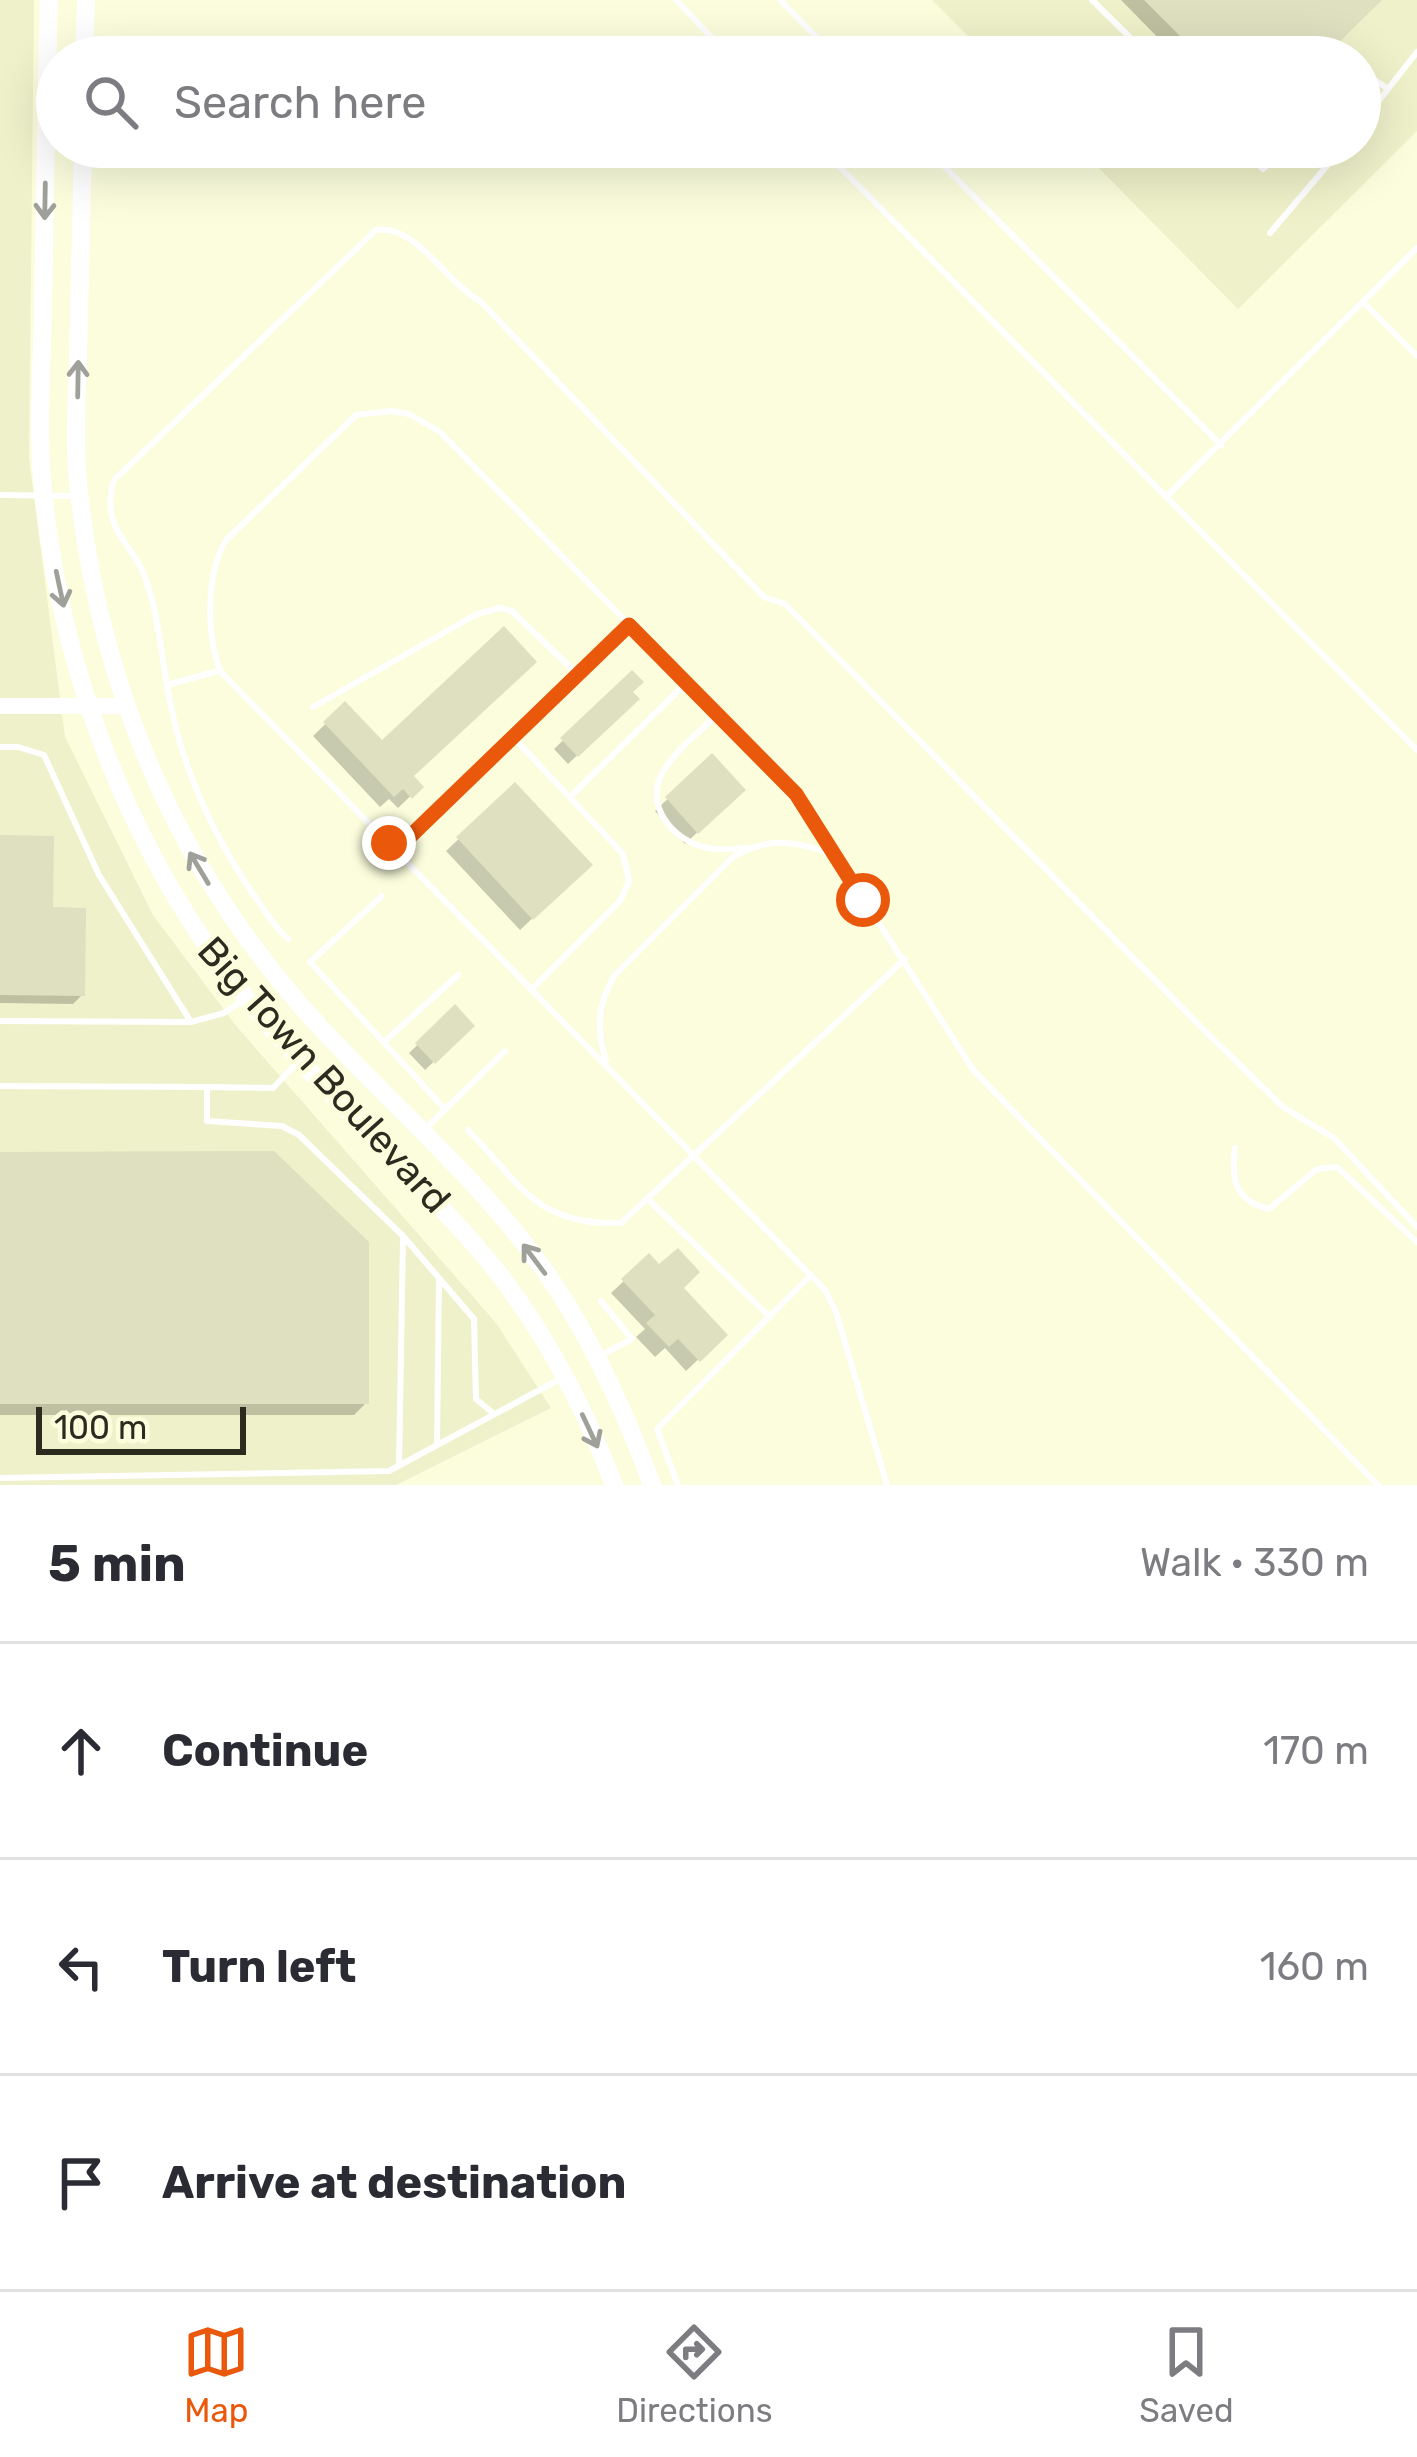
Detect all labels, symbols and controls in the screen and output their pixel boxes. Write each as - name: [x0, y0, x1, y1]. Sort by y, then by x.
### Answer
- search box: [36, 36, 1381, 168]
- icon: search: [78, 69, 144, 135]
- text: Search here: [174, 76, 426, 129]
- one-way arrow: [33, 181, 56, 220]
- one-way arrow: [66, 360, 89, 399]
- one-way arrow: [50, 569, 72, 608]
- route end: [362, 816, 416, 870]
- one-way arrow: [187, 852, 211, 886]
- route start: [836, 873, 890, 927]
- street label: Big Town Boulevard: [188, 928, 460, 1222]
- one-way arrow: [522, 1243, 548, 1275]
- scale bar: [36, 1401, 246, 1454]
- text: 100 m: [54, 1408, 147, 1447]
- one-way arrow: [580, 1412, 602, 1448]
- text: 5 min: [48, 1533, 186, 1594]
- text: Walk · 330 m: [1140, 1540, 1369, 1586]
- icon: ahead: [48, 1718, 114, 1784]
- text: Continue: [162, 1724, 368, 1777]
- text: 170 m: [1263, 1728, 1369, 1774]
- icon: left: [48, 1934, 114, 2000]
- text: Turn left: [162, 1940, 356, 1993]
- text: 160 m: [1260, 1944, 1369, 1990]
- icon: arrive: [48, 2150, 114, 2216]
- text: Arrive at destination: [162, 2156, 627, 2209]
- tab: Map: [183, 2319, 249, 2430]
- tab: Directions: [616, 2319, 773, 2430]
- tab: Saved: [1139, 2319, 1234, 2430]

